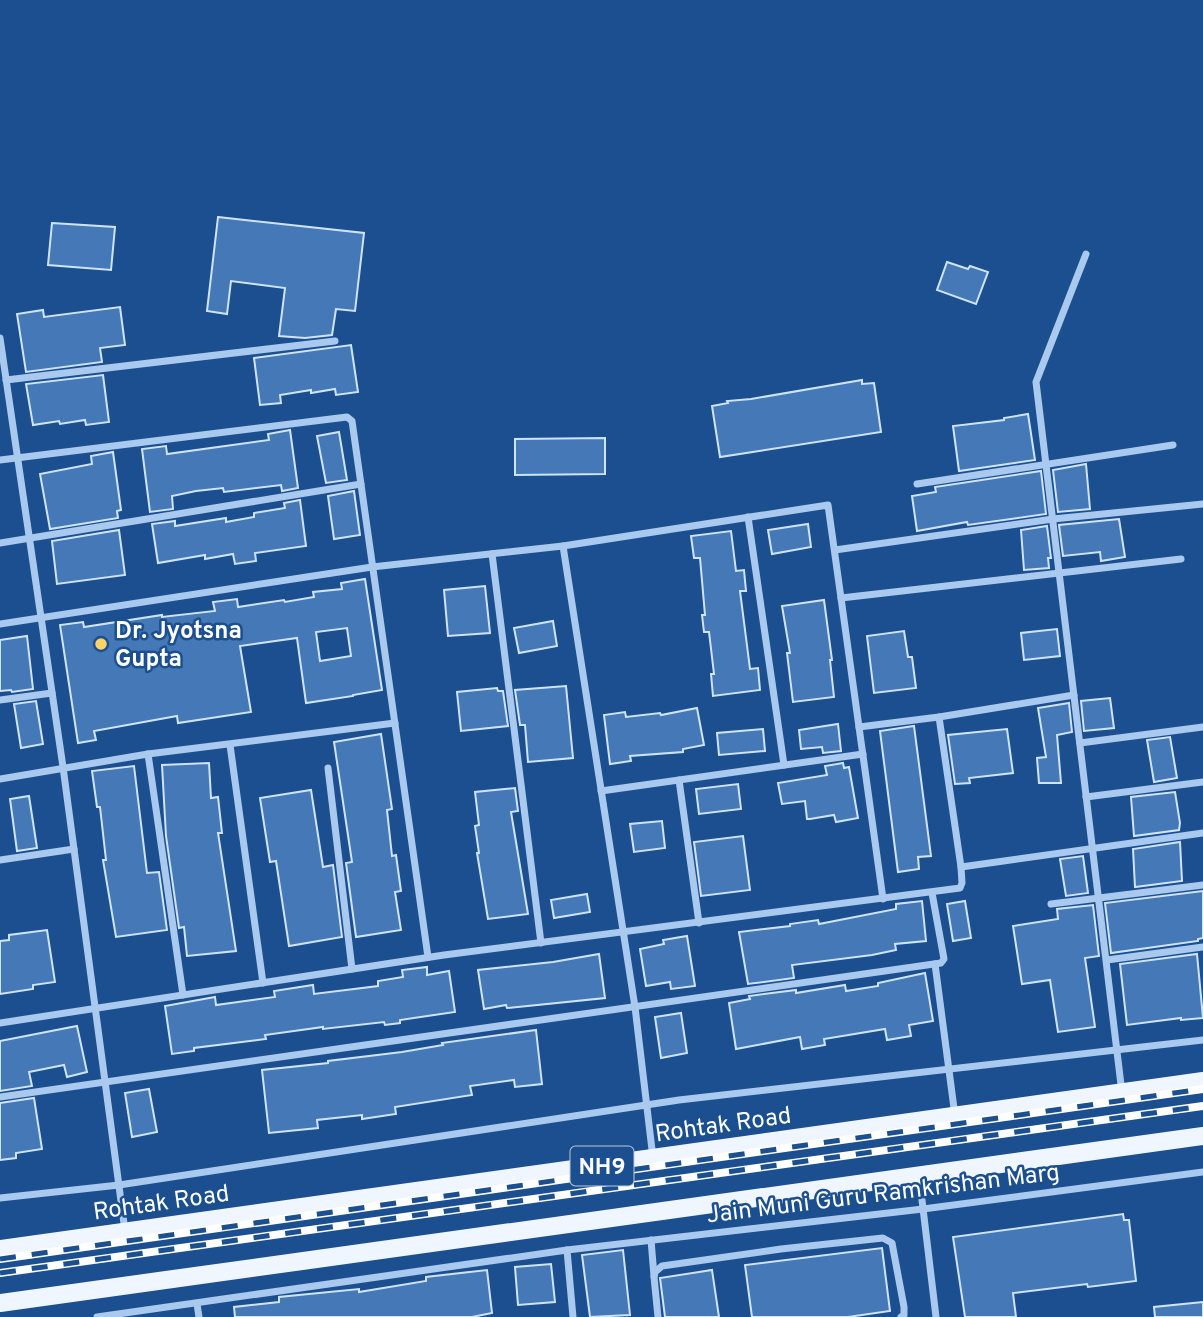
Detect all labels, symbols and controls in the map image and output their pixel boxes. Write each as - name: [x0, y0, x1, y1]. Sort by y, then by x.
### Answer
- place label: Dr. Jyotsna Gupta: [115, 617, 242, 675]
- marker: Dr. Jyotsna Gupta: [93, 636, 109, 652]
- street label: Rohtak Road: [653, 1102, 793, 1150]
- road number: NH9: [570, 1147, 634, 1186]
- street label: Jain Muni Guru Ramkrishan Marg: [705, 1158, 1062, 1232]
- street label: Rohtak Road: [91, 1180, 231, 1228]

